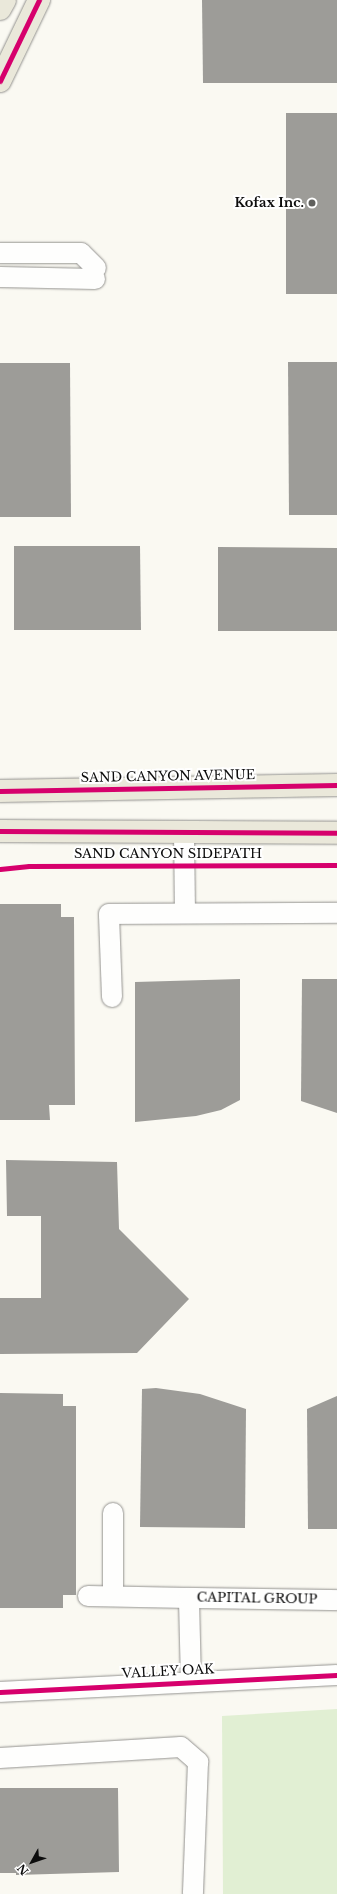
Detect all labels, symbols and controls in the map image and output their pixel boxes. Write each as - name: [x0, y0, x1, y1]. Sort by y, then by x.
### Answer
- place label: Kofax Inc.: [234, 195, 304, 211]
- marker: Kofax Inc.: [307, 198, 317, 208]
- street label: SAND CANYON AVENUE: [80, 768, 256, 786]
- street label: SAND CANYON SIDEPATH: [74, 846, 262, 862]
- street label: CAPITAL GROUP: [196, 1590, 318, 1608]
- street label: VALLEY OAK: [121, 1662, 215, 1682]
- north arrow: [12, 1842, 52, 1882]
- text: N: [14, 1861, 31, 1878]

